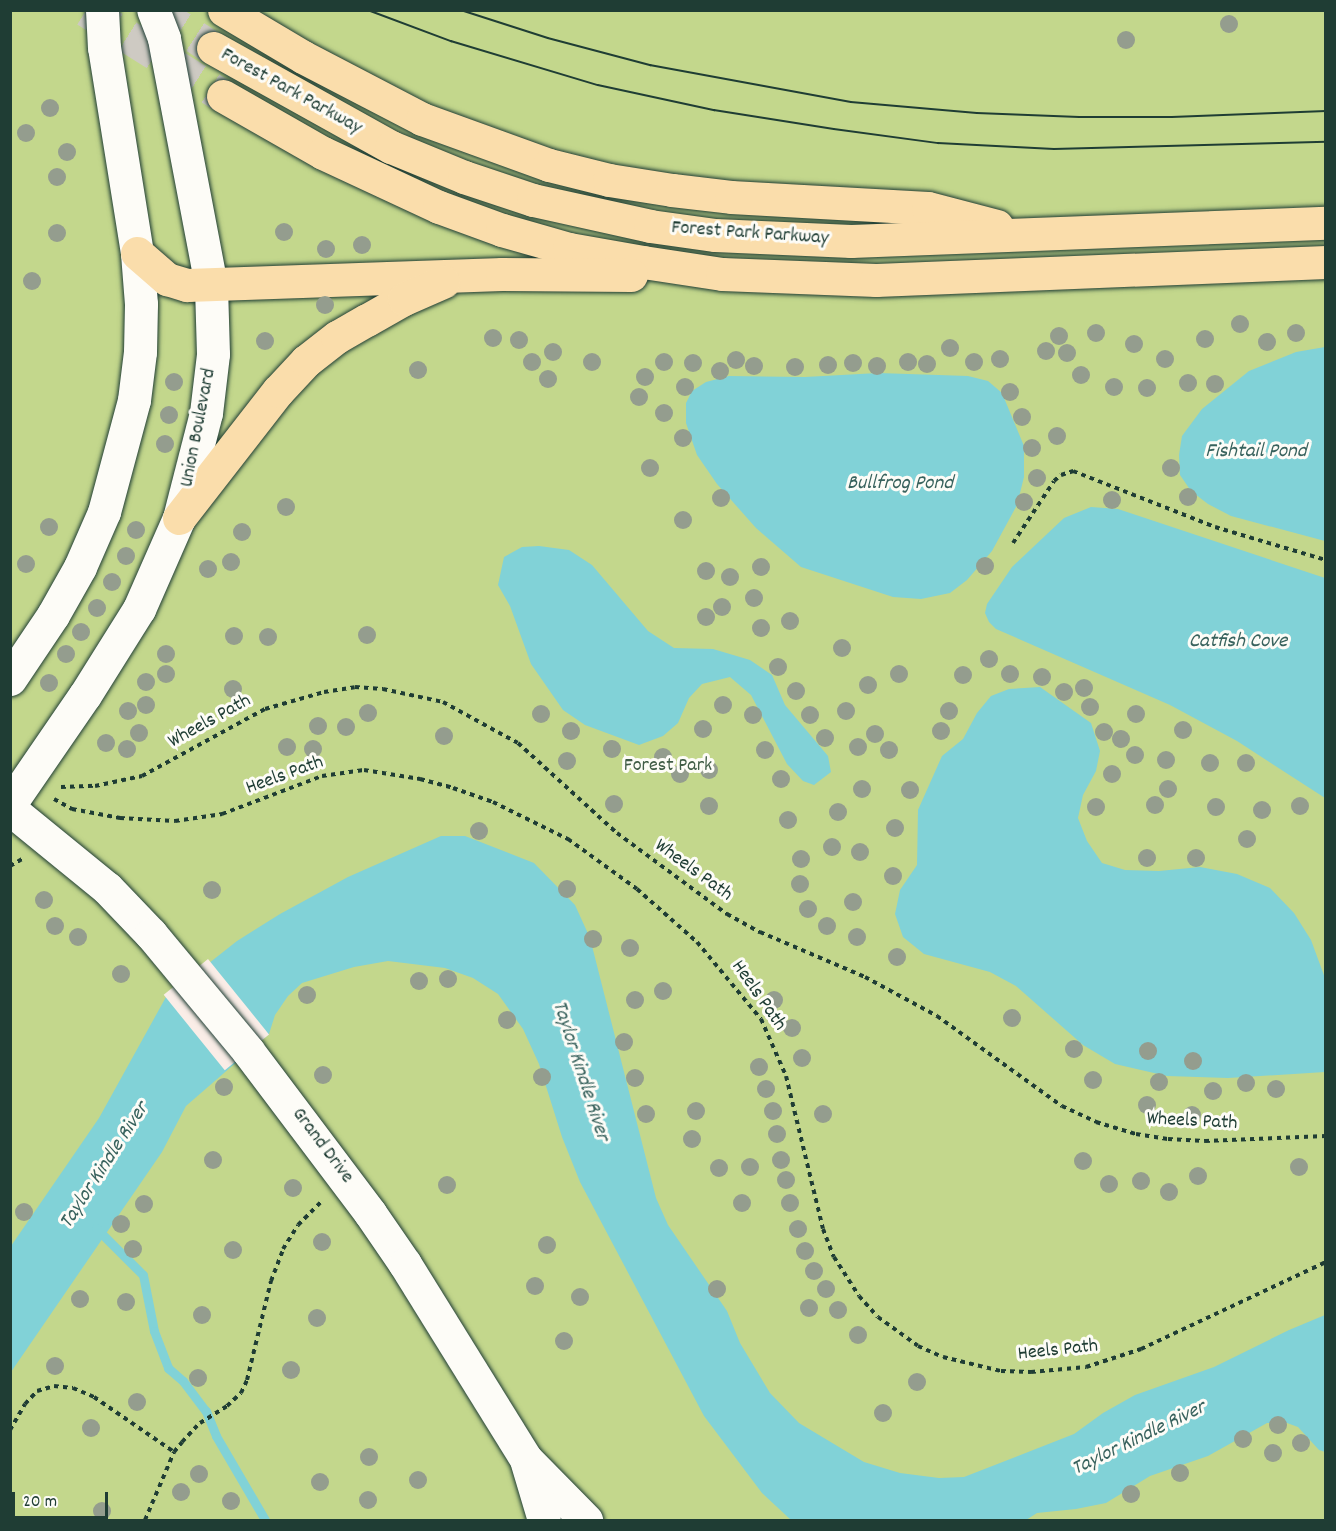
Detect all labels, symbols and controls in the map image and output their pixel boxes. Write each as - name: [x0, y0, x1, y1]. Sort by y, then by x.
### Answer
- street label: Forest Park Parkway: [216, 43, 366, 141]
- street label: Forest Park Parkway: [671, 217, 829, 251]
- street label: Union Boulevard: [176, 367, 222, 489]
- water label: Fishtail Pond: [1205, 439, 1307, 465]
- water label: Bullfrog Pond: [847, 471, 953, 497]
- water label: Catfish Cove: [1189, 629, 1287, 655]
- street label: Wheels Path: [164, 689, 256, 755]
- street label: Heels Path: [243, 751, 327, 801]
- park label: Forest Park: [624, 754, 712, 778]
- street label: Wheels Path: [649, 835, 737, 907]
- street label: Heels Path: [725, 956, 791, 1036]
- water label: Taylor Kindle River: [546, 998, 614, 1144]
- water label: Taylor Kindle River: [55, 1098, 155, 1234]
- street label: Grand Drive: [286, 1103, 358, 1189]
- street label: Wheels Path: [1146, 1108, 1238, 1136]
- street label: Heels Path: [1017, 1335, 1099, 1367]
- water label: Taylor Kindle River: [1068, 1396, 1210, 1482]
- scale bar: [15, 1480, 111, 1518]
- text: 20 m: [23, 1490, 57, 1515]

